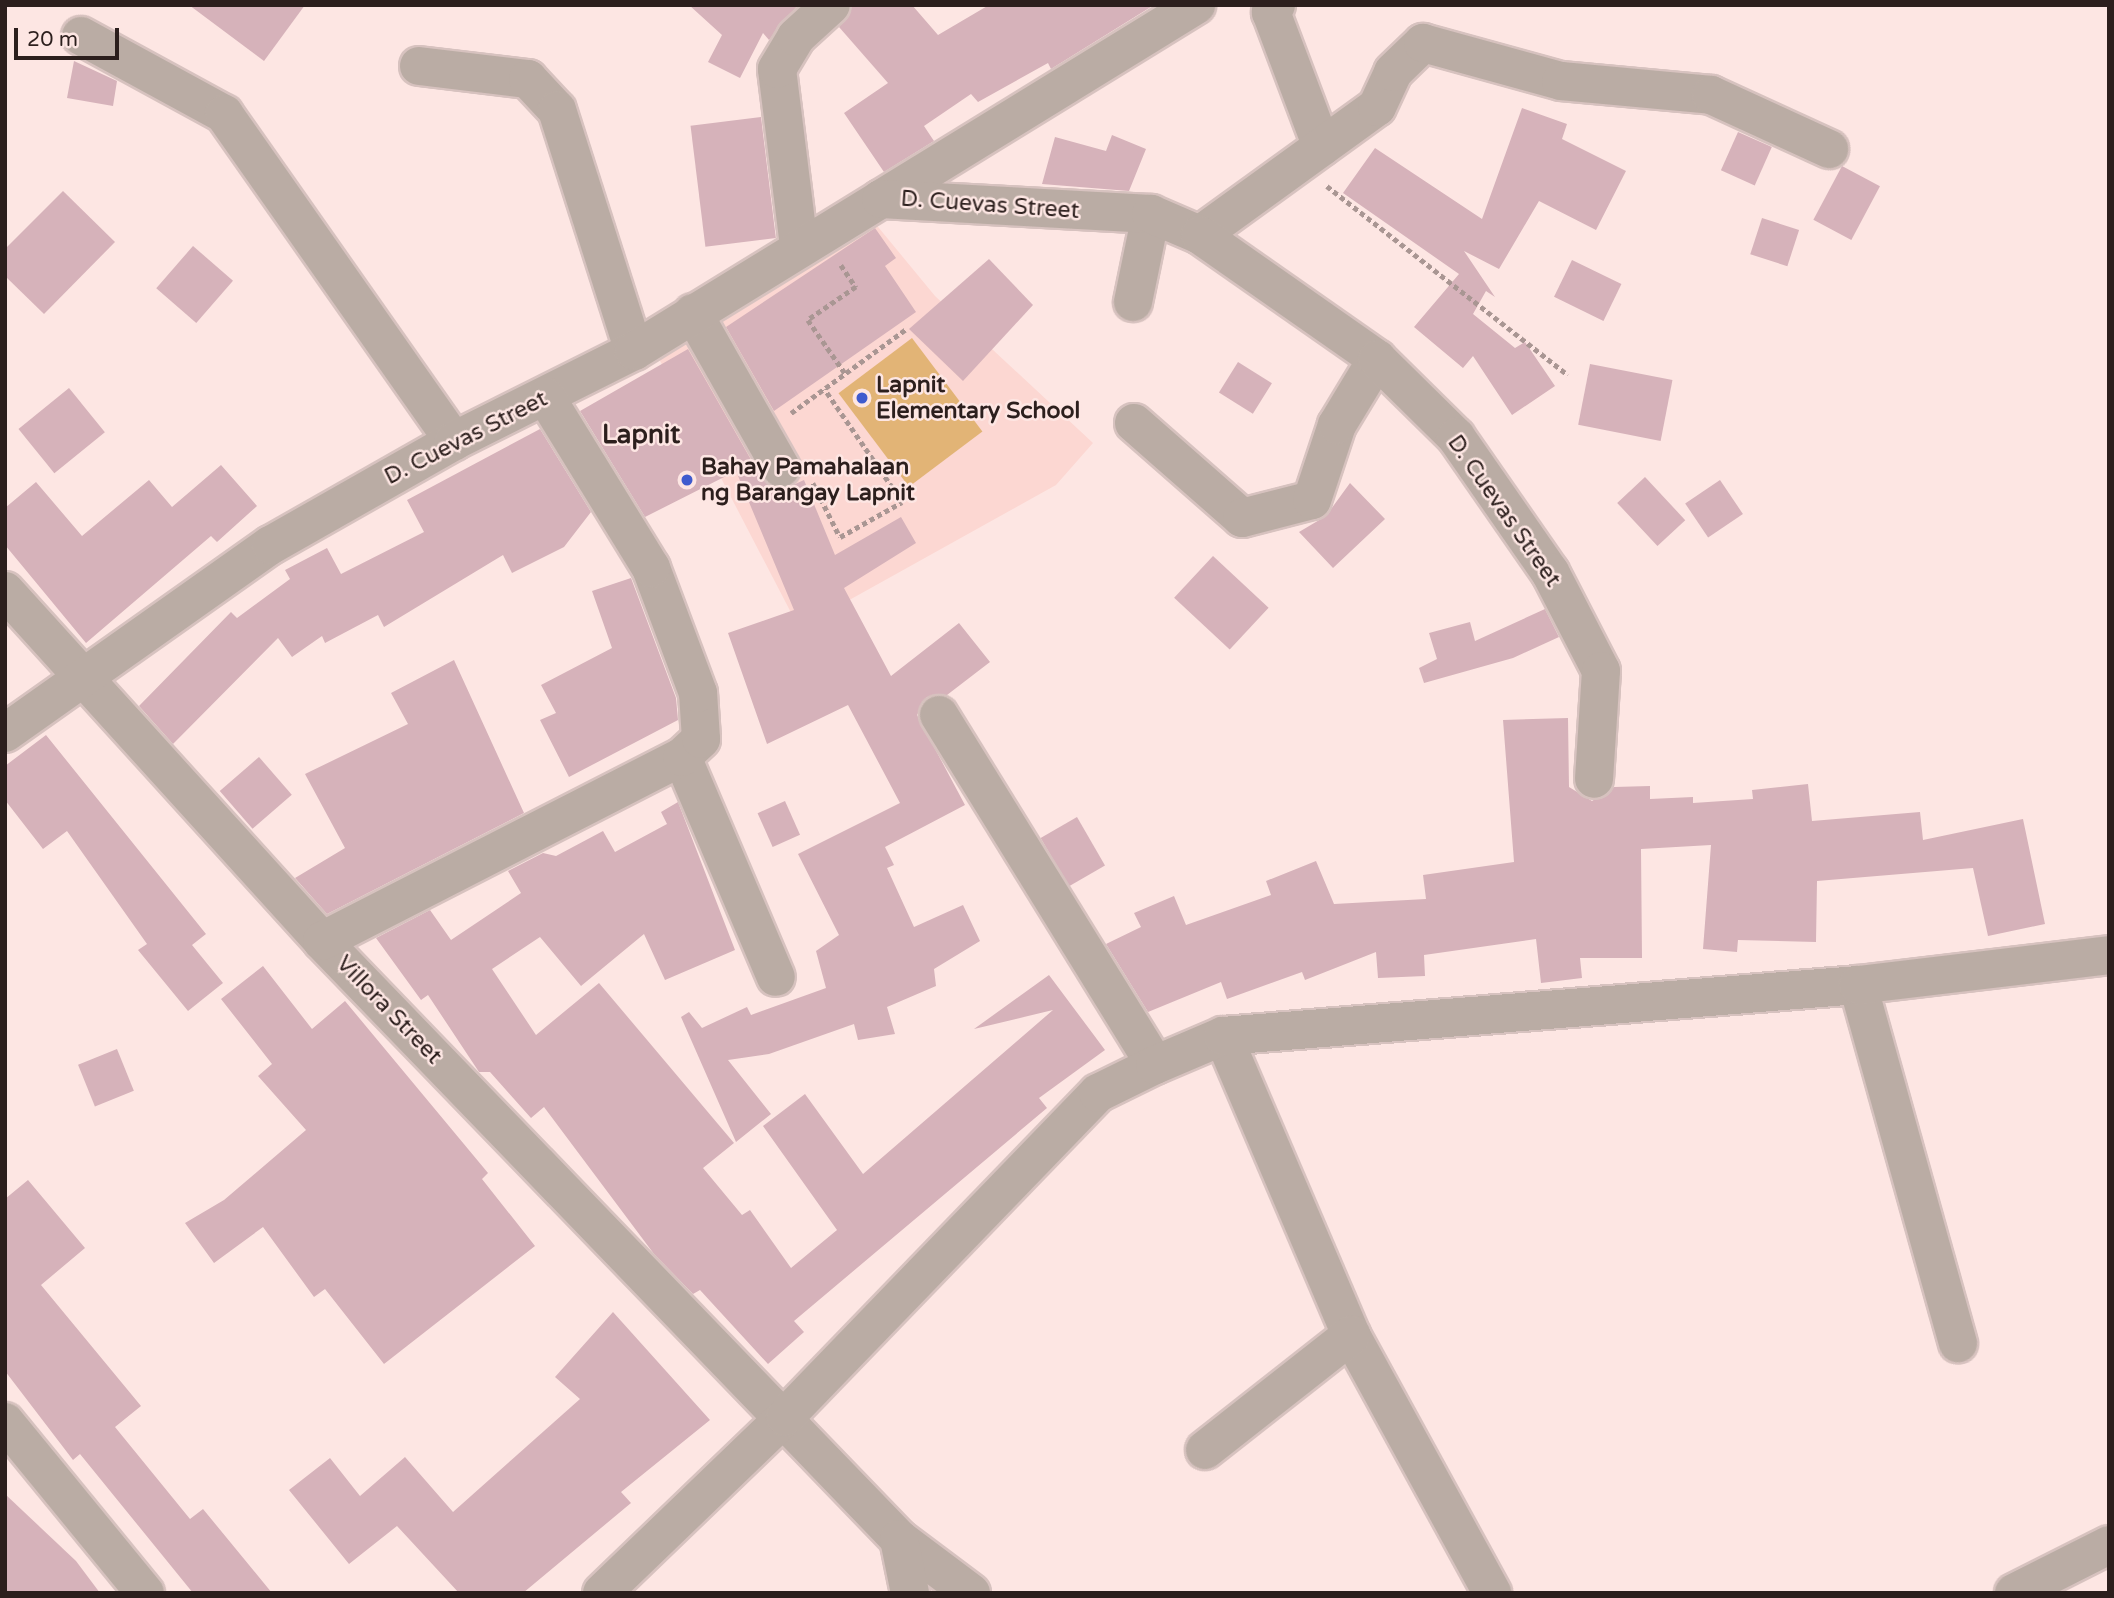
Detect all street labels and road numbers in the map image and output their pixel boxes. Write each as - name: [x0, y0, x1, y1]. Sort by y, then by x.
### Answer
- street label: D. Cuevas Street: [900, 185, 1080, 225]
- street label: D. Cuevas Street: [380, 385, 552, 491]
- street label: D. Cuevas Street: [1441, 430, 1567, 592]
- street label: Villora Street: [330, 950, 448, 1070]

